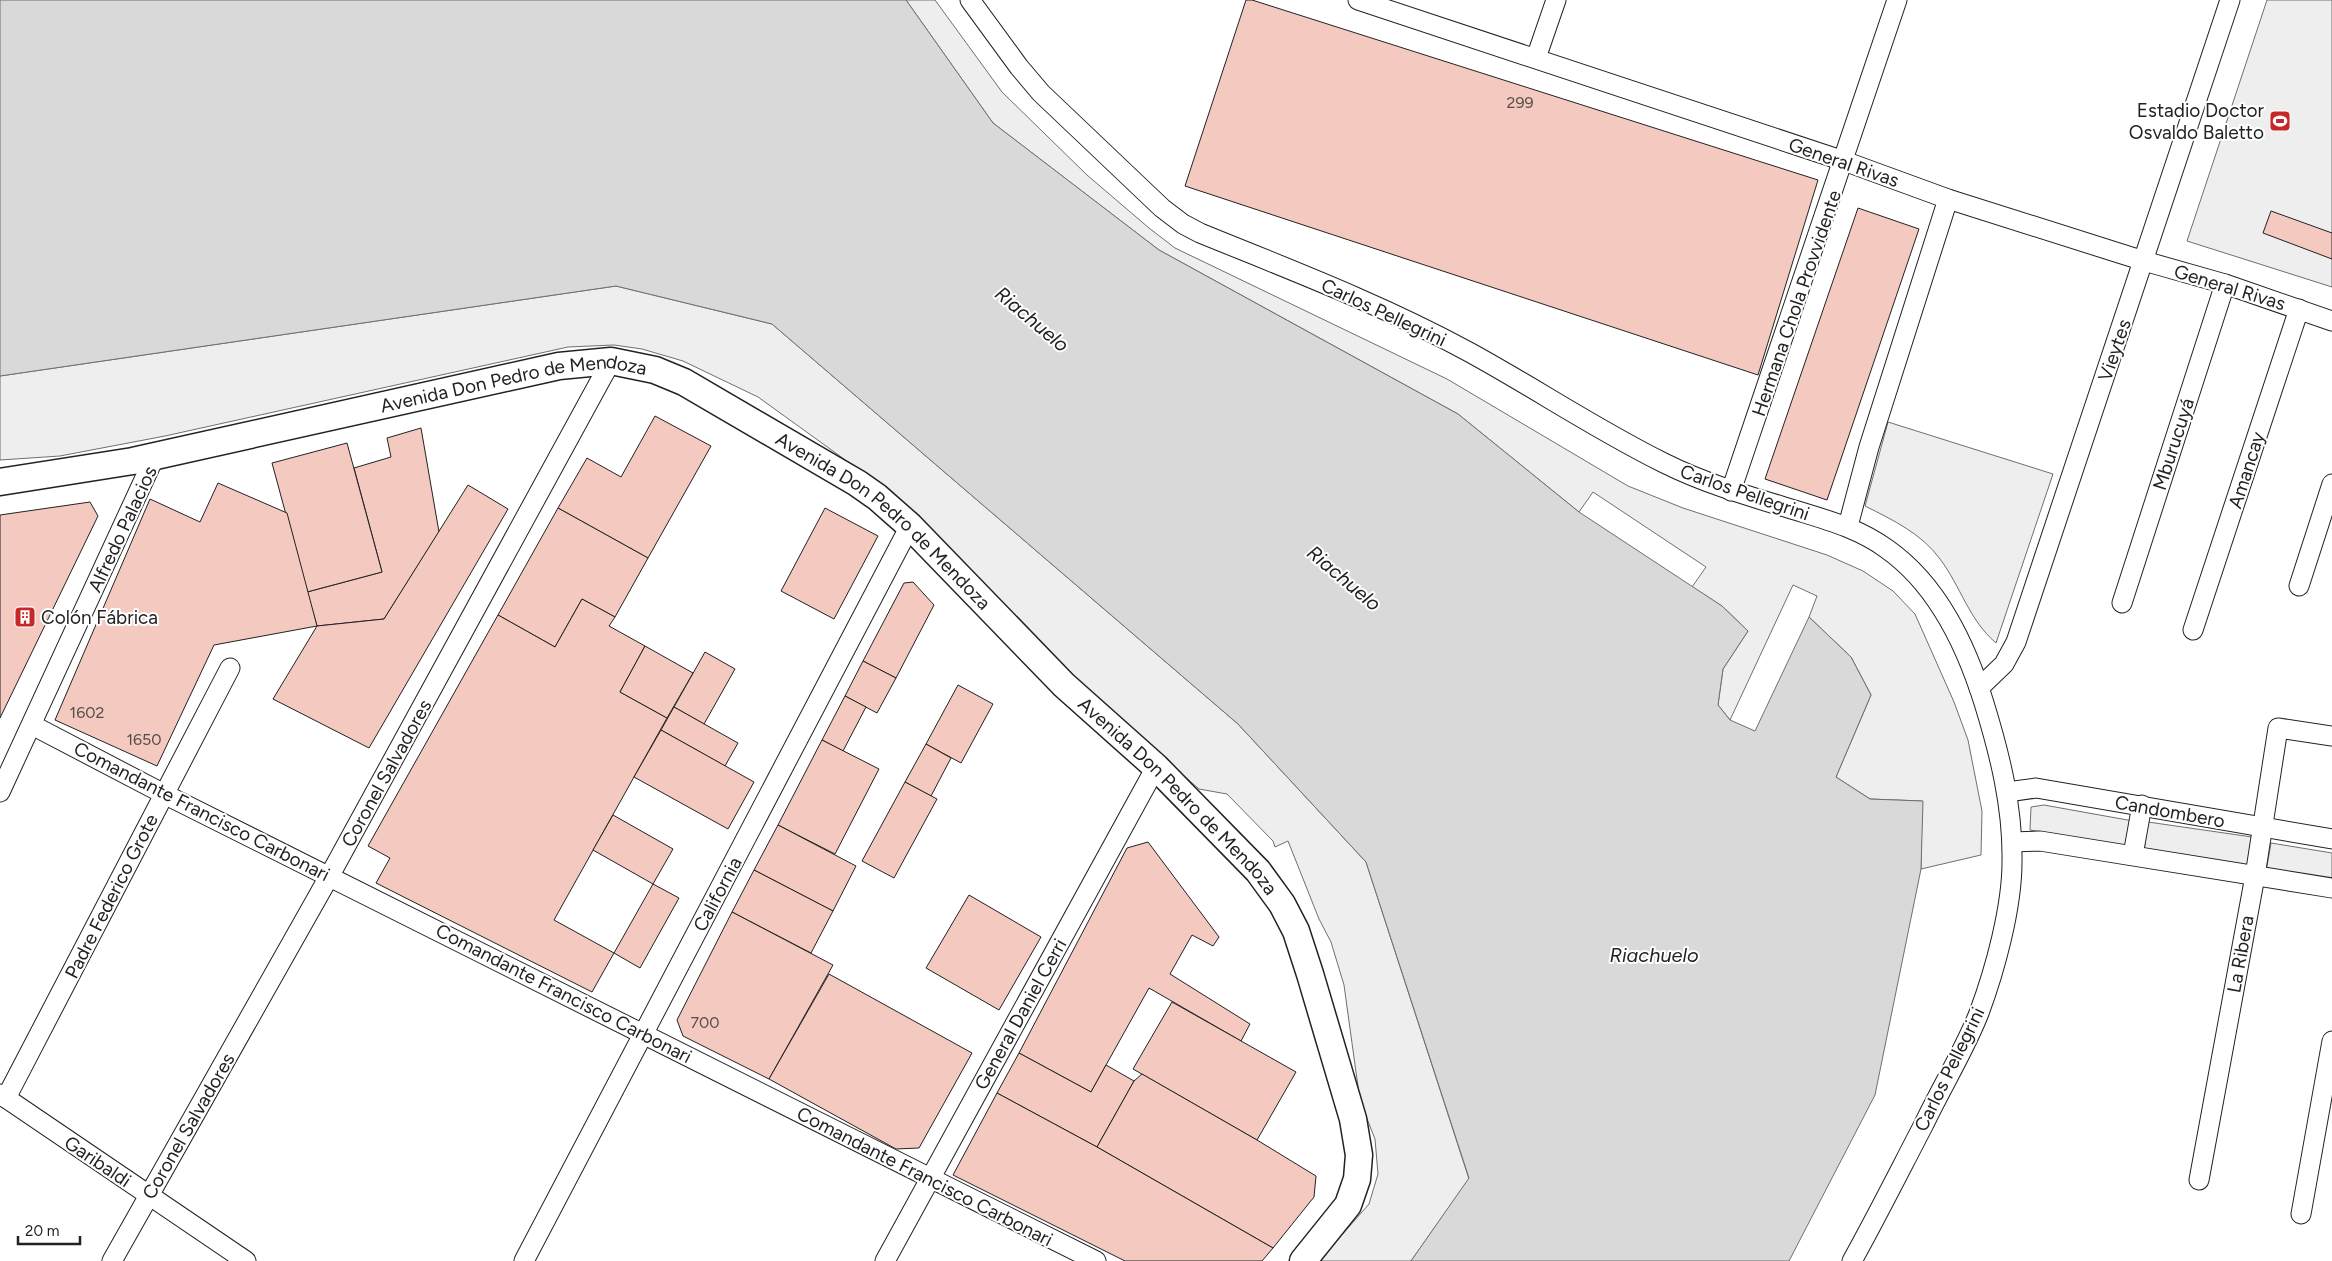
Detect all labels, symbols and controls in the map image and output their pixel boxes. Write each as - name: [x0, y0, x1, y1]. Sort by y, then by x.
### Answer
- house number: 299: [1506, 93, 1534, 112]
- place label: Estadio Doctor Osvaldo Baletto: [2129, 99, 2265, 144]
- sports icon: Estadio Doctor Osvaldo Baletto: [2268, 109, 2292, 133]
- street label: General Rivas: [1786, 133, 1902, 192]
- street label: Hermana Chola Provvidente: [1747, 187, 1846, 419]
- street label: General Rivas: [2171, 260, 2288, 315]
- street label: Carlos Pellegrini: [1318, 273, 1450, 352]
- water label: Riachuelo: [990, 281, 1074, 357]
- street label: Vieytes: [2093, 316, 2136, 384]
- street label: Avenida Don Pedro de Mendoza: [378, 349, 649, 418]
- street label: Mburucuyá: [2148, 395, 2199, 493]
- street label: Avenida Don Pedro de Mendoza: [772, 427, 995, 614]
- street label: Amancay: [2223, 429, 2270, 511]
- street label: Carlos Pellegrini: [1677, 460, 1813, 525]
- street label: Alfredo Palacios: [83, 462, 162, 596]
- water label: Riachuelo: [1302, 540, 1386, 616]
- building icon: Colón Fábrica: [13, 605, 37, 629]
- place label: Colón Fábrica: [41, 606, 158, 629]
- street label: Avenida Don Pedro de Mendoza: [1074, 692, 1282, 899]
- street label: Coronel Salvadores: [336, 696, 436, 851]
- house number: 1602: [70, 703, 104, 722]
- house number: 1650: [126, 730, 162, 749]
- street label: Comandante Francisco Carbonari: [70, 737, 334, 886]
- street label: Candombero: [2113, 791, 2227, 832]
- street label: Padre Federico Grote: [60, 810, 163, 982]
- street label: California: [688, 853, 747, 935]
- street label: La Ribera: [2222, 914, 2259, 995]
- street label: Comandante Francisco Carbonari: [432, 919, 696, 1068]
- street label: General Daniel Cerri: [969, 935, 1071, 1094]
- water label: Riachuelo: [1609, 943, 1699, 967]
- street label: Carlos Pellegrini: [1909, 1003, 1989, 1135]
- house number: 700: [690, 1013, 720, 1032]
- street label: Coronel Salvadores: [137, 1049, 240, 1203]
- street label: Comandante Francisco Carbonari: [793, 1102, 1057, 1251]
- street label: Garibaldi: [60, 1131, 135, 1192]
- scale bar: [18, 1214, 80, 1246]
- text: 20 m: [25, 1222, 59, 1240]

